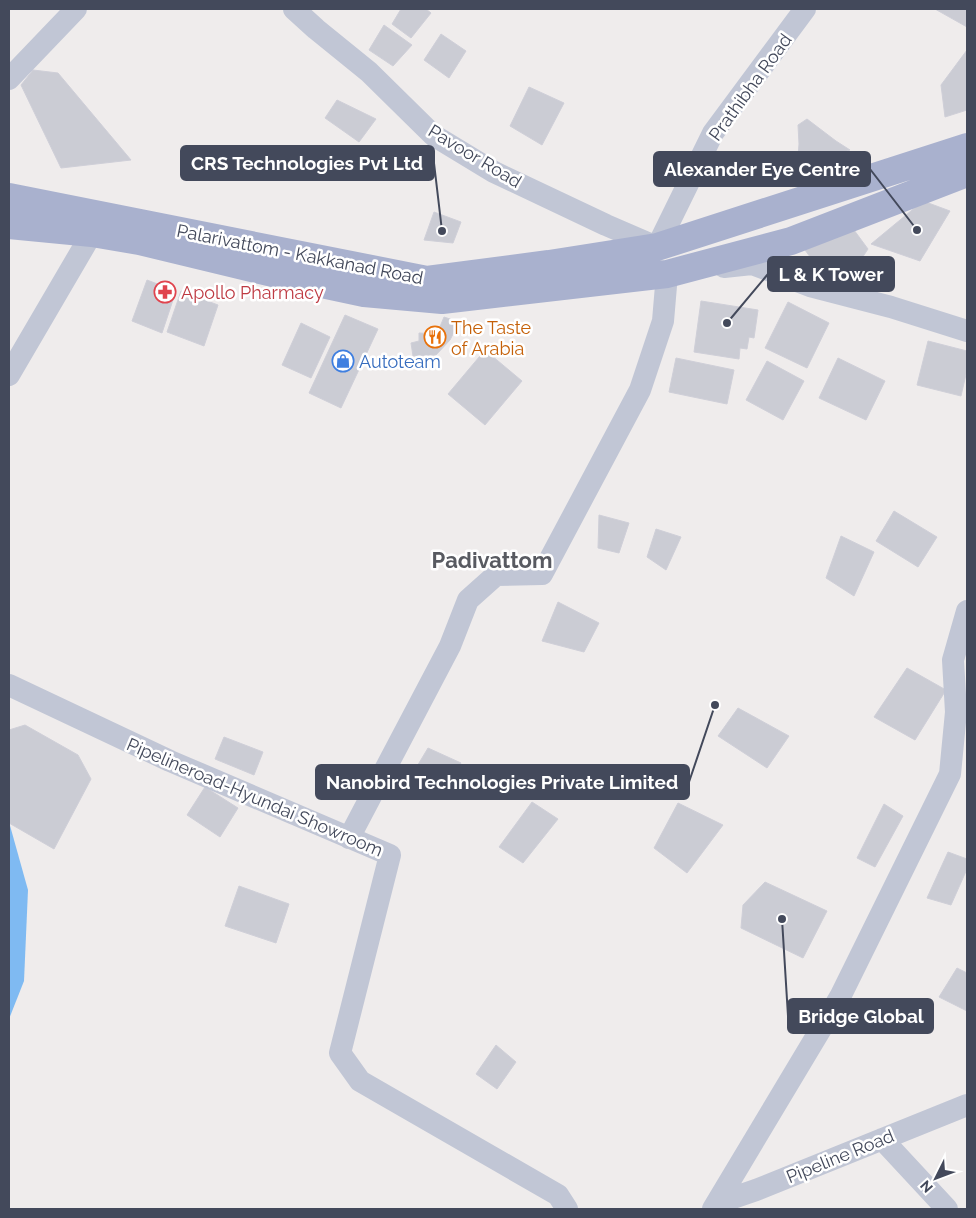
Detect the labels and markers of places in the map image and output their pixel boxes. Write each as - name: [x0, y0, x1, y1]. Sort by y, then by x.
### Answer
- callout: CRS Technologies Pvt Ltd: [181, 146, 434, 180]
- callout: Alexander Eye Centre: [654, 152, 870, 186]
- callout: L & K Tower: [768, 257, 894, 291]
- pharmacy icon: Apollo Pharmacy: [153, 280, 177, 304]
- place label: Apollo Pharmacy: [181, 282, 324, 303]
- place label: The Taste of Arabia: [451, 317, 532, 359]
- restaurant icon: The Taste of Arabia: [423, 325, 447, 349]
- shop icon: Autoteam: [331, 349, 355, 373]
- place label: Autoteam: [359, 351, 441, 372]
- callout: Nanobird Technologies Private Limited: [316, 765, 689, 799]
- callout: Bridge Global: [788, 999, 933, 1033]

